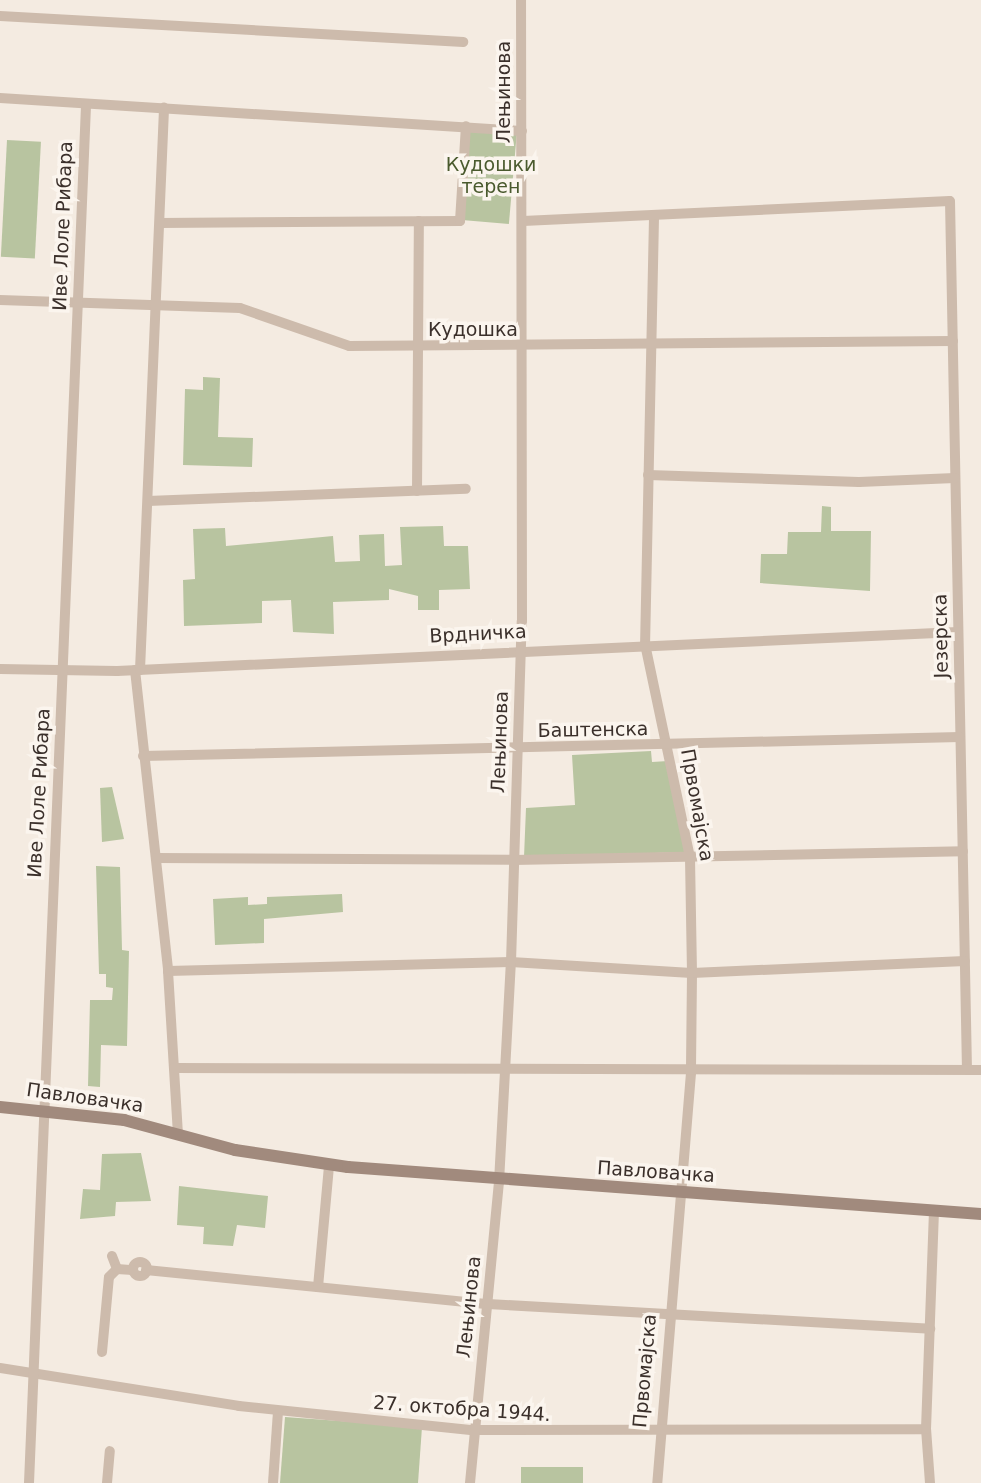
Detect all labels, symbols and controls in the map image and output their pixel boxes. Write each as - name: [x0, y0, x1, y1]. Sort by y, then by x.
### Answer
- street label: Лењинова: [493, 41, 515, 143]
- street label: Иве Лоле Рибара: [49, 141, 77, 311]
- park label: Кудошки терен: [446, 154, 536, 198]
- street label: Кудошка: [428, 319, 518, 341]
- street label: Језерска: [929, 593, 953, 679]
- street label: Врдничка: [429, 620, 527, 648]
- street label: Лењинова: [487, 690, 513, 794]
- street label: Иве Лоле Рибара: [23, 708, 55, 878]
- street label: Баштенска: [537, 718, 649, 742]
- street label: Првомајска: [676, 747, 718, 863]
- street label: Павловачка: [25, 1078, 145, 1118]
- street label: Павловачка: [596, 1157, 716, 1187]
- street label: Лењинова: [452, 1255, 486, 1359]
- street label: Првомајска: [629, 1313, 661, 1429]
- street label: 27. октобра 1944.: [372, 1391, 552, 1427]

